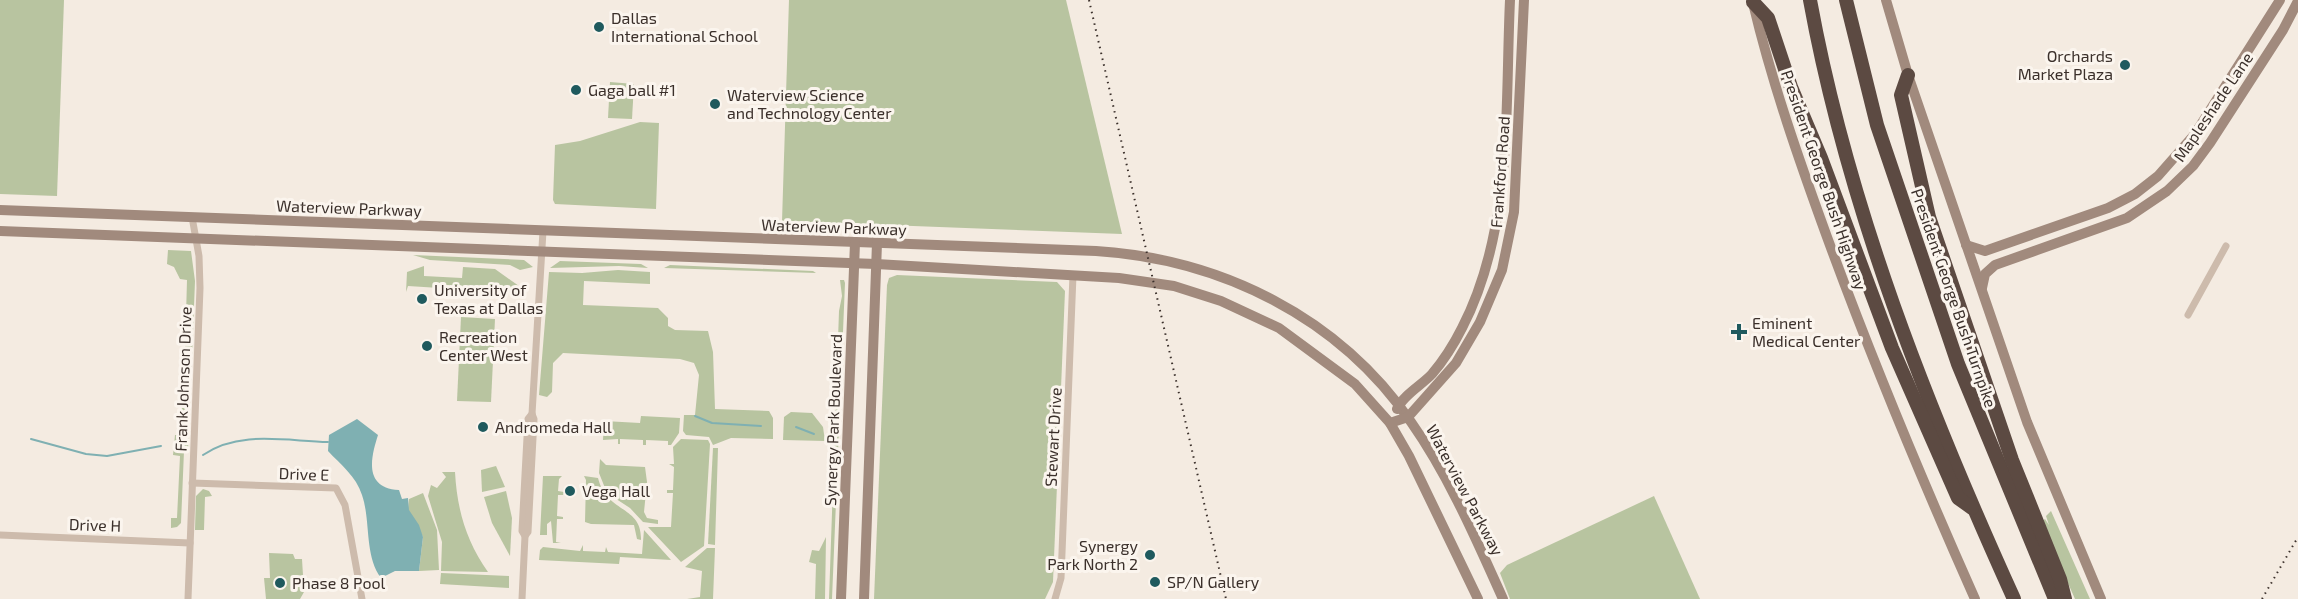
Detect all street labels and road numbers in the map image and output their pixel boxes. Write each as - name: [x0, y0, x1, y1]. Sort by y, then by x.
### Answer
- street label: Mapleshade Lane: [2169, 48, 2256, 165]
- street label: President George Bush Highway: [1778, 67, 1871, 293]
- street label: Frankford Road: [1486, 116, 1513, 228]
- street label: President George Bush Turnpike: [1908, 186, 2001, 410]
- street label: Waterview Parkway: [276, 195, 423, 220]
- street label: Waterview Parkway: [761, 214, 908, 239]
- street label: Frank Johnson Drive: [170, 306, 195, 452]
- street label: Synergy Park Boulevard: [820, 334, 845, 506]
- street label: Stewart Drive: [1040, 387, 1065, 487]
- street label: Waterview Parkway: [1423, 421, 1508, 559]
- street label: Drive E: [278, 463, 330, 484]
- street label: Drive H: [69, 514, 121, 535]

